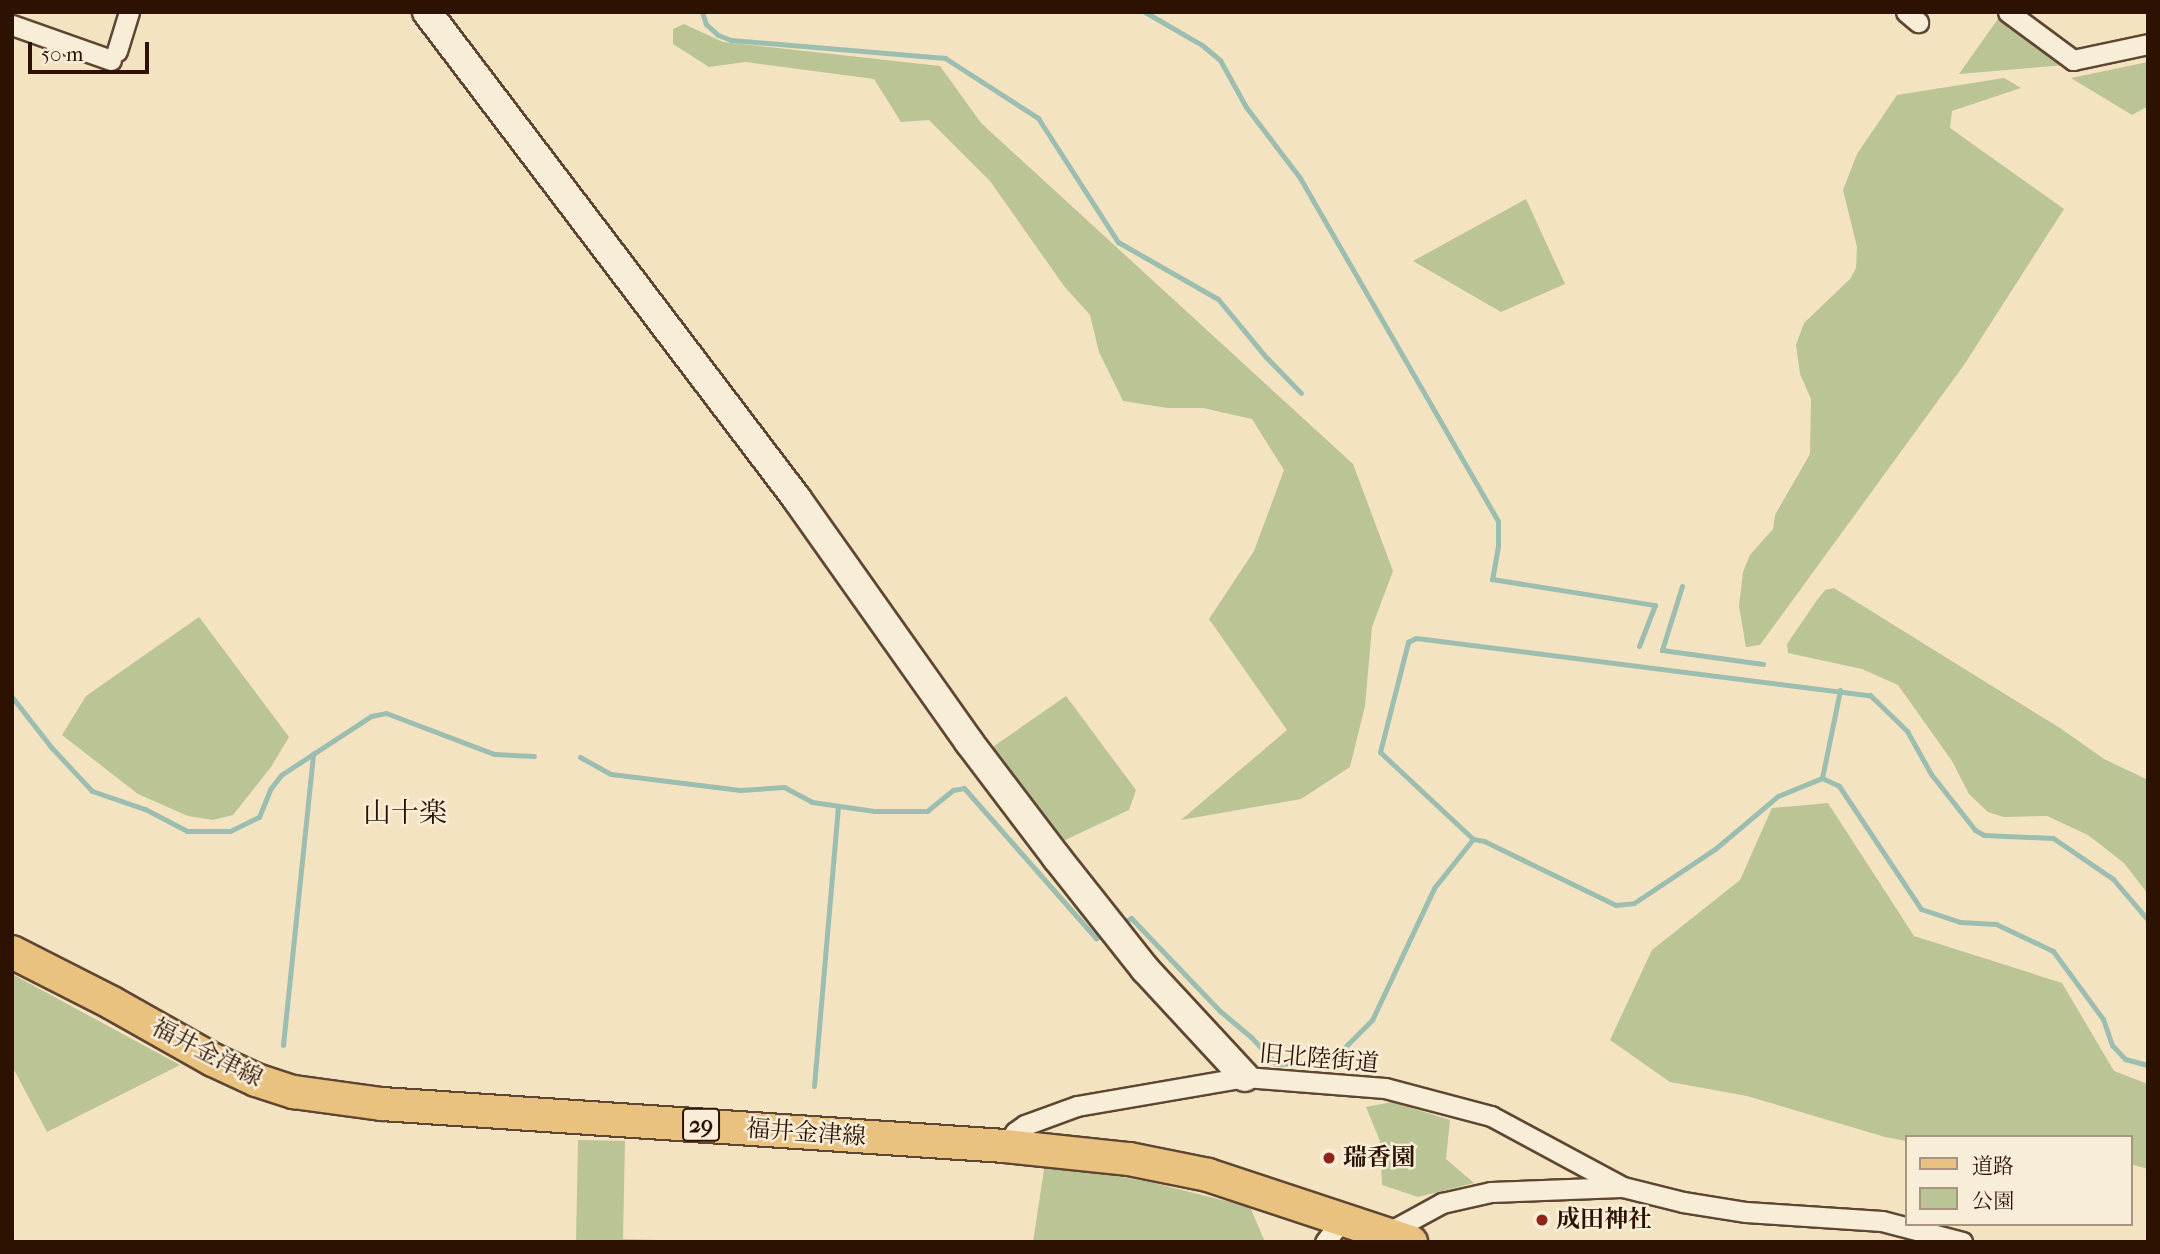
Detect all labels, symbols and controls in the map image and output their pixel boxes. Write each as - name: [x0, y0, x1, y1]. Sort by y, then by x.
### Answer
- scale bar: [32, 28, 152, 72]
- text: 50 m: [41, 42, 84, 66]
- district label: 山十楽: [363, 796, 447, 830]
- street label: 福井金津線: [147, 1013, 267, 1093]
- street label: 旧北陸街道: [1258, 1039, 1380, 1079]
- road number: 29: [682, 1106, 720, 1144]
- street label: 福井金津線: [745, 1114, 867, 1152]
- legend: [1904, 1135, 2132, 1226]
- place label: 瑞香園: [1343, 1144, 1415, 1172]
- marker: 瑞香園: [1321, 1150, 1337, 1166]
- text: 道路: [1972, 1154, 2014, 1178]
- text: 公園: [1972, 1189, 2014, 1213]
- place label: 成田神社: [1556, 1206, 1652, 1234]
- marker: 成田神社: [1534, 1212, 1550, 1228]

